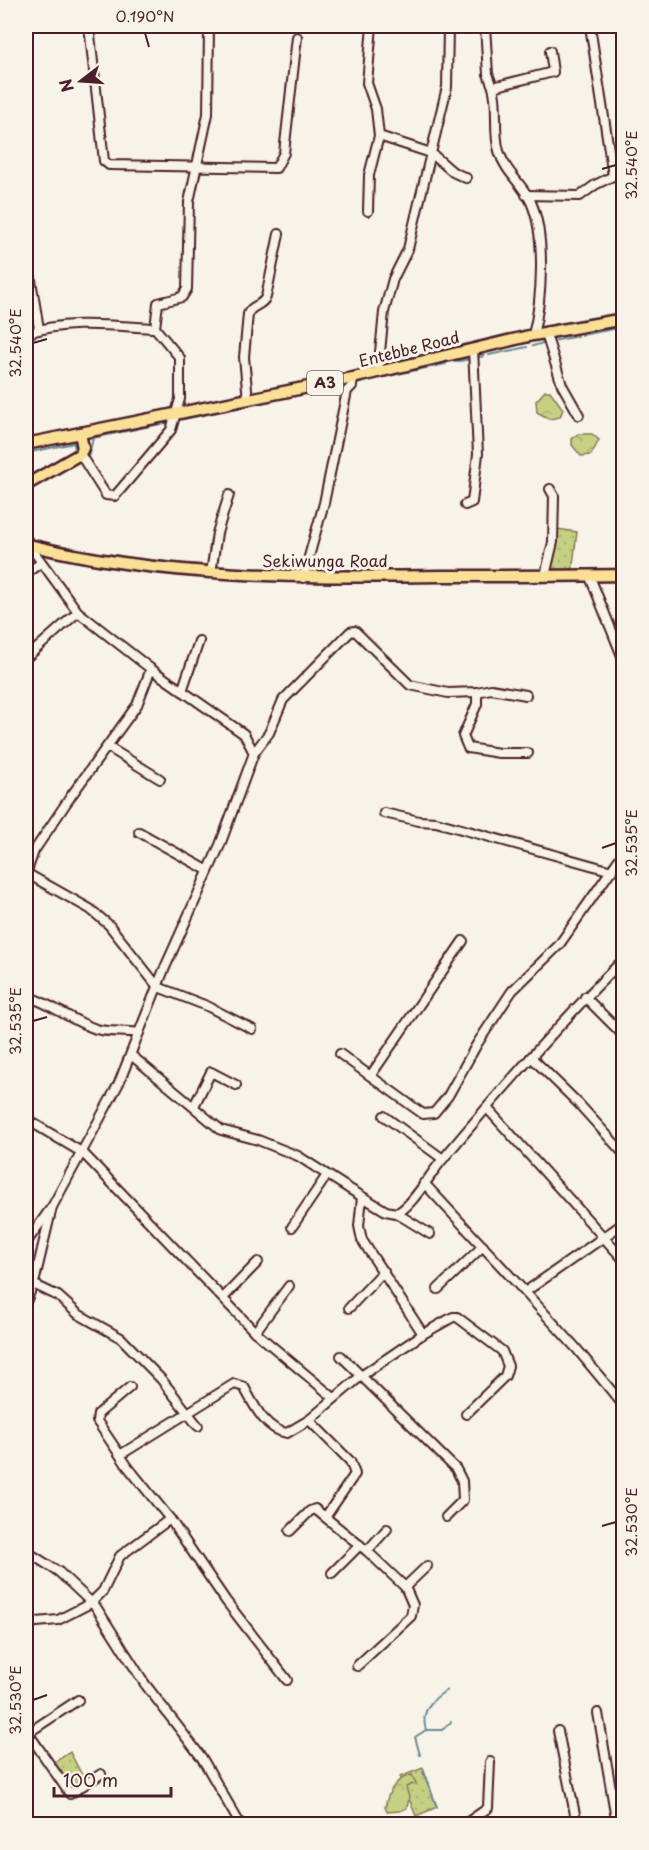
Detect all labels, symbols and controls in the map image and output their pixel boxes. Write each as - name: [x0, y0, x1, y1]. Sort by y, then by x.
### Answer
- text: 0.190°N: [116, 4, 174, 27]
- north arrow: [51, 51, 111, 111]
- text: N: [52, 76, 79, 95]
- text: 32.540°E: [619, 130, 642, 200]
- text: 32.540°E: [3, 308, 26, 378]
- street label: Entebbe Road: [356, 324, 462, 372]
- road number: A3: [307, 371, 343, 395]
- street label: Sekiwunga Road: [262, 548, 388, 572]
- text: 32.535°E: [619, 809, 642, 877]
- text: 32.535°E: [3, 987, 26, 1055]
- text: 32.530°E: [619, 1487, 642, 1557]
- text: 32.530°E: [3, 1665, 26, 1735]
- scale bar: [54, 1760, 171, 1798]
- text: 100 m: [63, 1766, 118, 1793]

